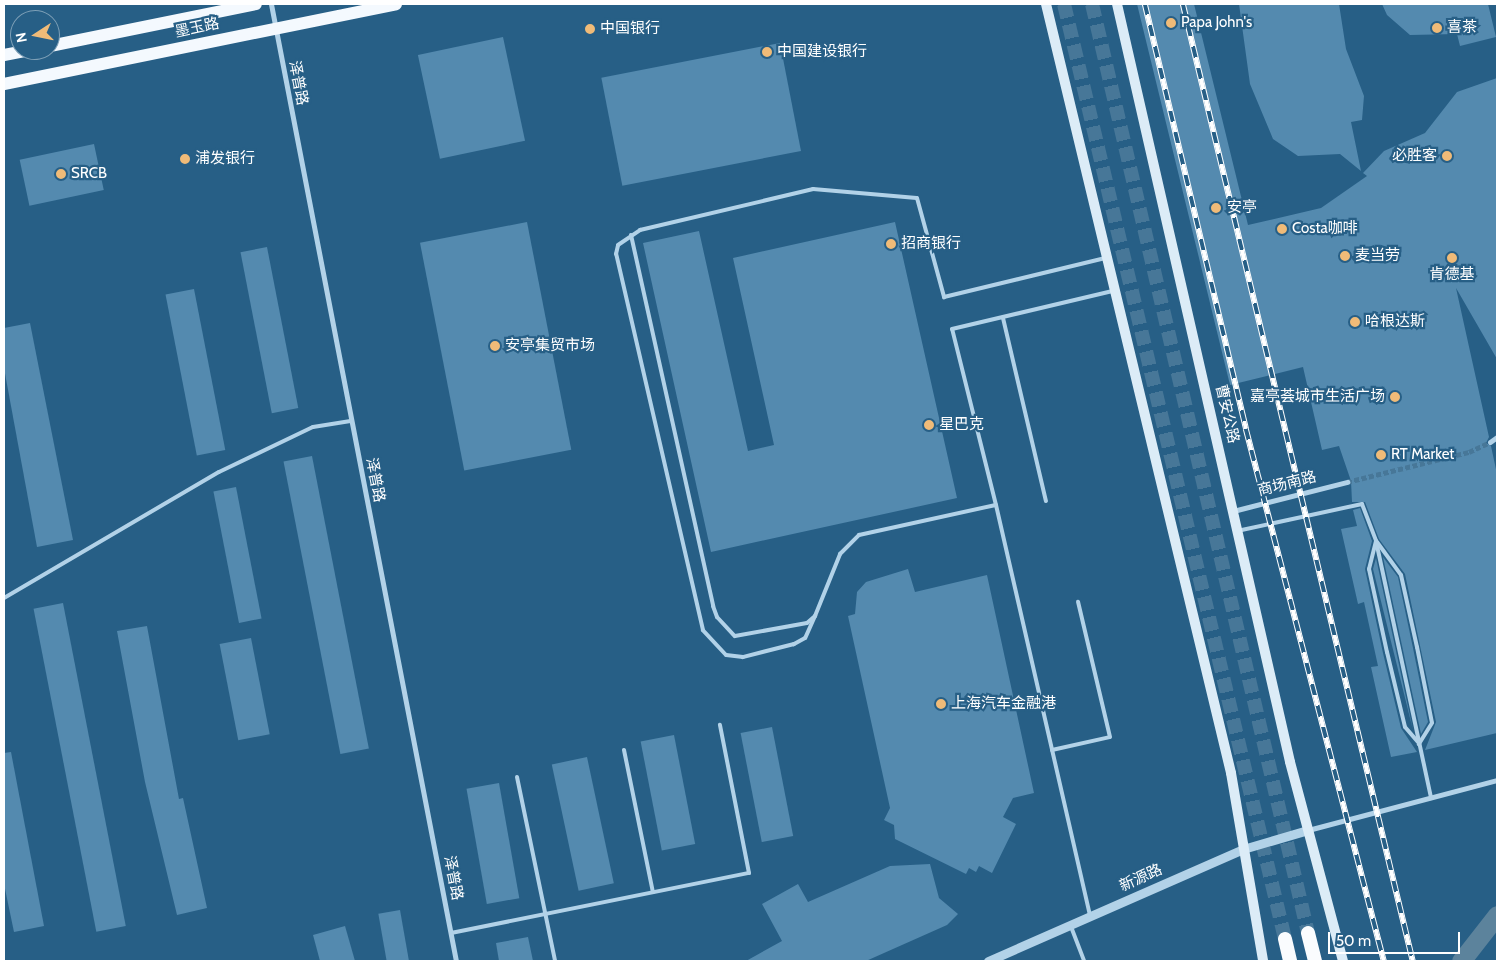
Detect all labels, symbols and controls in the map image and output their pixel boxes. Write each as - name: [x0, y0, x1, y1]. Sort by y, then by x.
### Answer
- north arrow: [10, 10, 60, 60]
- place label: Papa John's: [1181, 14, 1252, 32]
- street label: 墨玉路: [173, 15, 221, 41]
- marker: Papa John's: [1165, 17, 1177, 29]
- place label: 喜茶: [1447, 19, 1477, 37]
- place label: 中国银行: [600, 20, 660, 38]
- marker: 喜茶: [1431, 22, 1443, 34]
- marker: 中国银行: [584, 23, 596, 35]
- text: N: [11, 31, 31, 44]
- place label: 中国建设银行: [777, 43, 867, 61]
- marker: 中国建设银行: [761, 46, 773, 58]
- street label: 泽普路: [285, 59, 311, 107]
- place label: 必胜客: [1392, 147, 1437, 165]
- place label: 浦发银行: [195, 150, 255, 168]
- marker: 必胜客: [1441, 150, 1453, 162]
- marker: 浦发银行: [179, 153, 191, 165]
- place label: SRCB: [71, 165, 107, 183]
- marker: SRCB: [55, 168, 67, 180]
- place label: 安亭: [1227, 199, 1257, 217]
- marker: 安亭: [1209, 201, 1223, 215]
- place label: Costa咖啡: [1292, 220, 1358, 238]
- marker: Costa咖啡: [1276, 223, 1288, 235]
- place label: 招商银行: [901, 235, 961, 253]
- marker: 招商银行: [885, 238, 897, 250]
- place label: 麦当劳: [1355, 247, 1400, 265]
- marker: 麦当劳: [1339, 250, 1351, 262]
- marker: 肯德基: [1446, 252, 1458, 264]
- place label: 肯德基: [1430, 266, 1474, 284]
- place label: 哈根达斯: [1365, 313, 1425, 331]
- marker: 哈根达斯: [1349, 316, 1361, 328]
- place label: 安亭集贸市场: [505, 337, 595, 355]
- marker: 安亭集贸市场: [489, 340, 501, 352]
- street label: 曹安公路: [1211, 383, 1243, 445]
- place label: 嘉亭荟城市生活广场: [1250, 388, 1385, 406]
- marker: 嘉亭荟城市生活广场: [1389, 391, 1401, 403]
- place label: 星巴克: [939, 416, 984, 434]
- marker: 星巴克: [923, 419, 935, 431]
- place label: RT Market: [1391, 446, 1454, 464]
- marker: RT Market: [1375, 449, 1387, 461]
- street label: 泽普路: [362, 456, 388, 504]
- street label: 商场南路: [1256, 468, 1318, 500]
- place label: 上海汽车金融港: [951, 695, 1056, 713]
- marker: 上海汽车金融港: [935, 698, 947, 710]
- street label: 泽普路: [440, 854, 466, 902]
- street label: 新源路: [1117, 861, 1165, 895]
- scale bar: [1331, 922, 1464, 954]
- text: 50 m: [1336, 932, 1371, 950]

